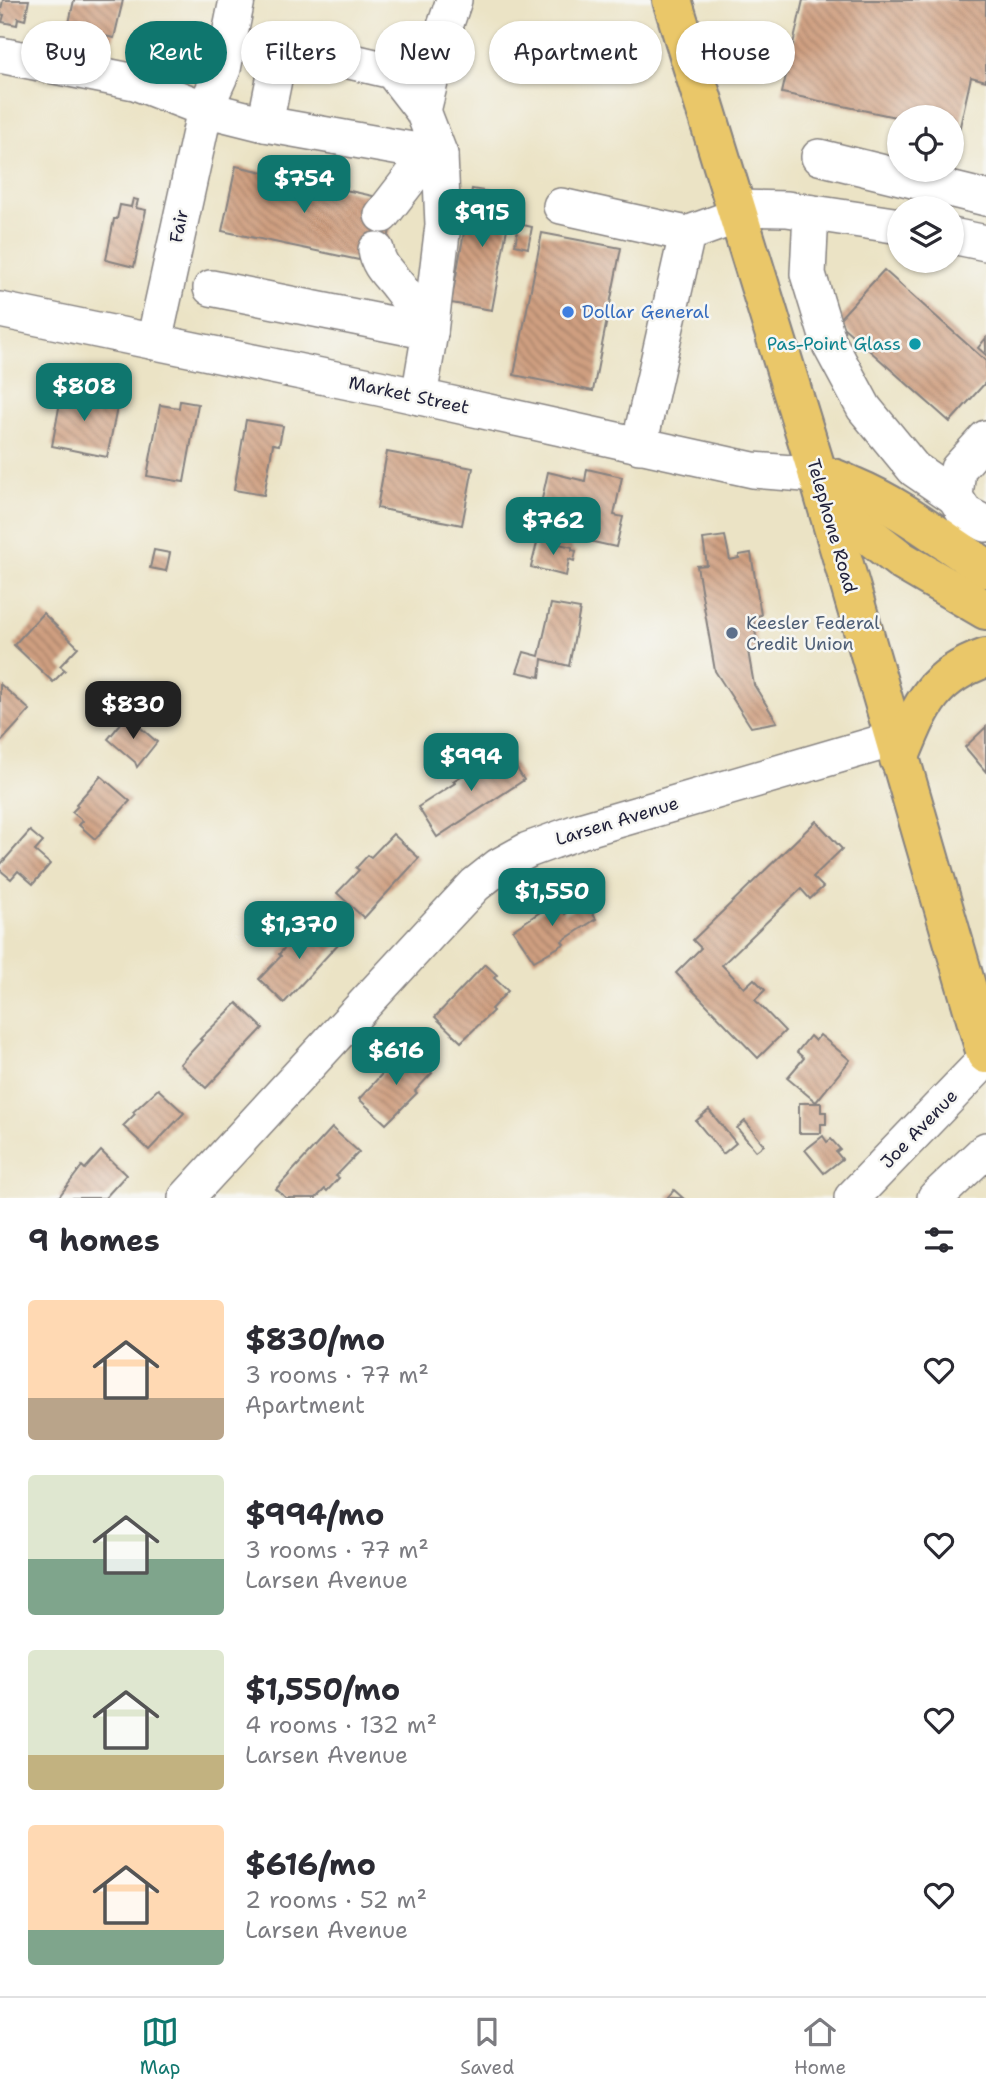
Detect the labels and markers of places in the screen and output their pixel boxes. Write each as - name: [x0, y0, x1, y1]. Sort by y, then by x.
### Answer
- pin: $754: [263, 156, 345, 215]
- pin: $915: [441, 190, 523, 249]
- place label: Dollar General: [582, 300, 710, 324]
- marker: Dollar General: [560, 304, 576, 320]
- place label: Pas-Point Glass: [767, 332, 901, 356]
- marker: Pas-Point Glass: [907, 336, 923, 352]
- pin: $808: [43, 364, 125, 423]
- pin: $762: [512, 498, 594, 557]
- place label: Keesler Federal Credit Union: [746, 611, 880, 656]
- marker: Keesler Federal Credit Union: [724, 625, 740, 641]
- pin: $830: [92, 682, 174, 741]
- pin: $994: [430, 734, 512, 793]
- pin: $1,550: [495, 869, 609, 928]
- pin: $1,370: [242, 902, 356, 961]
- pin: $616: [355, 1028, 437, 1087]

